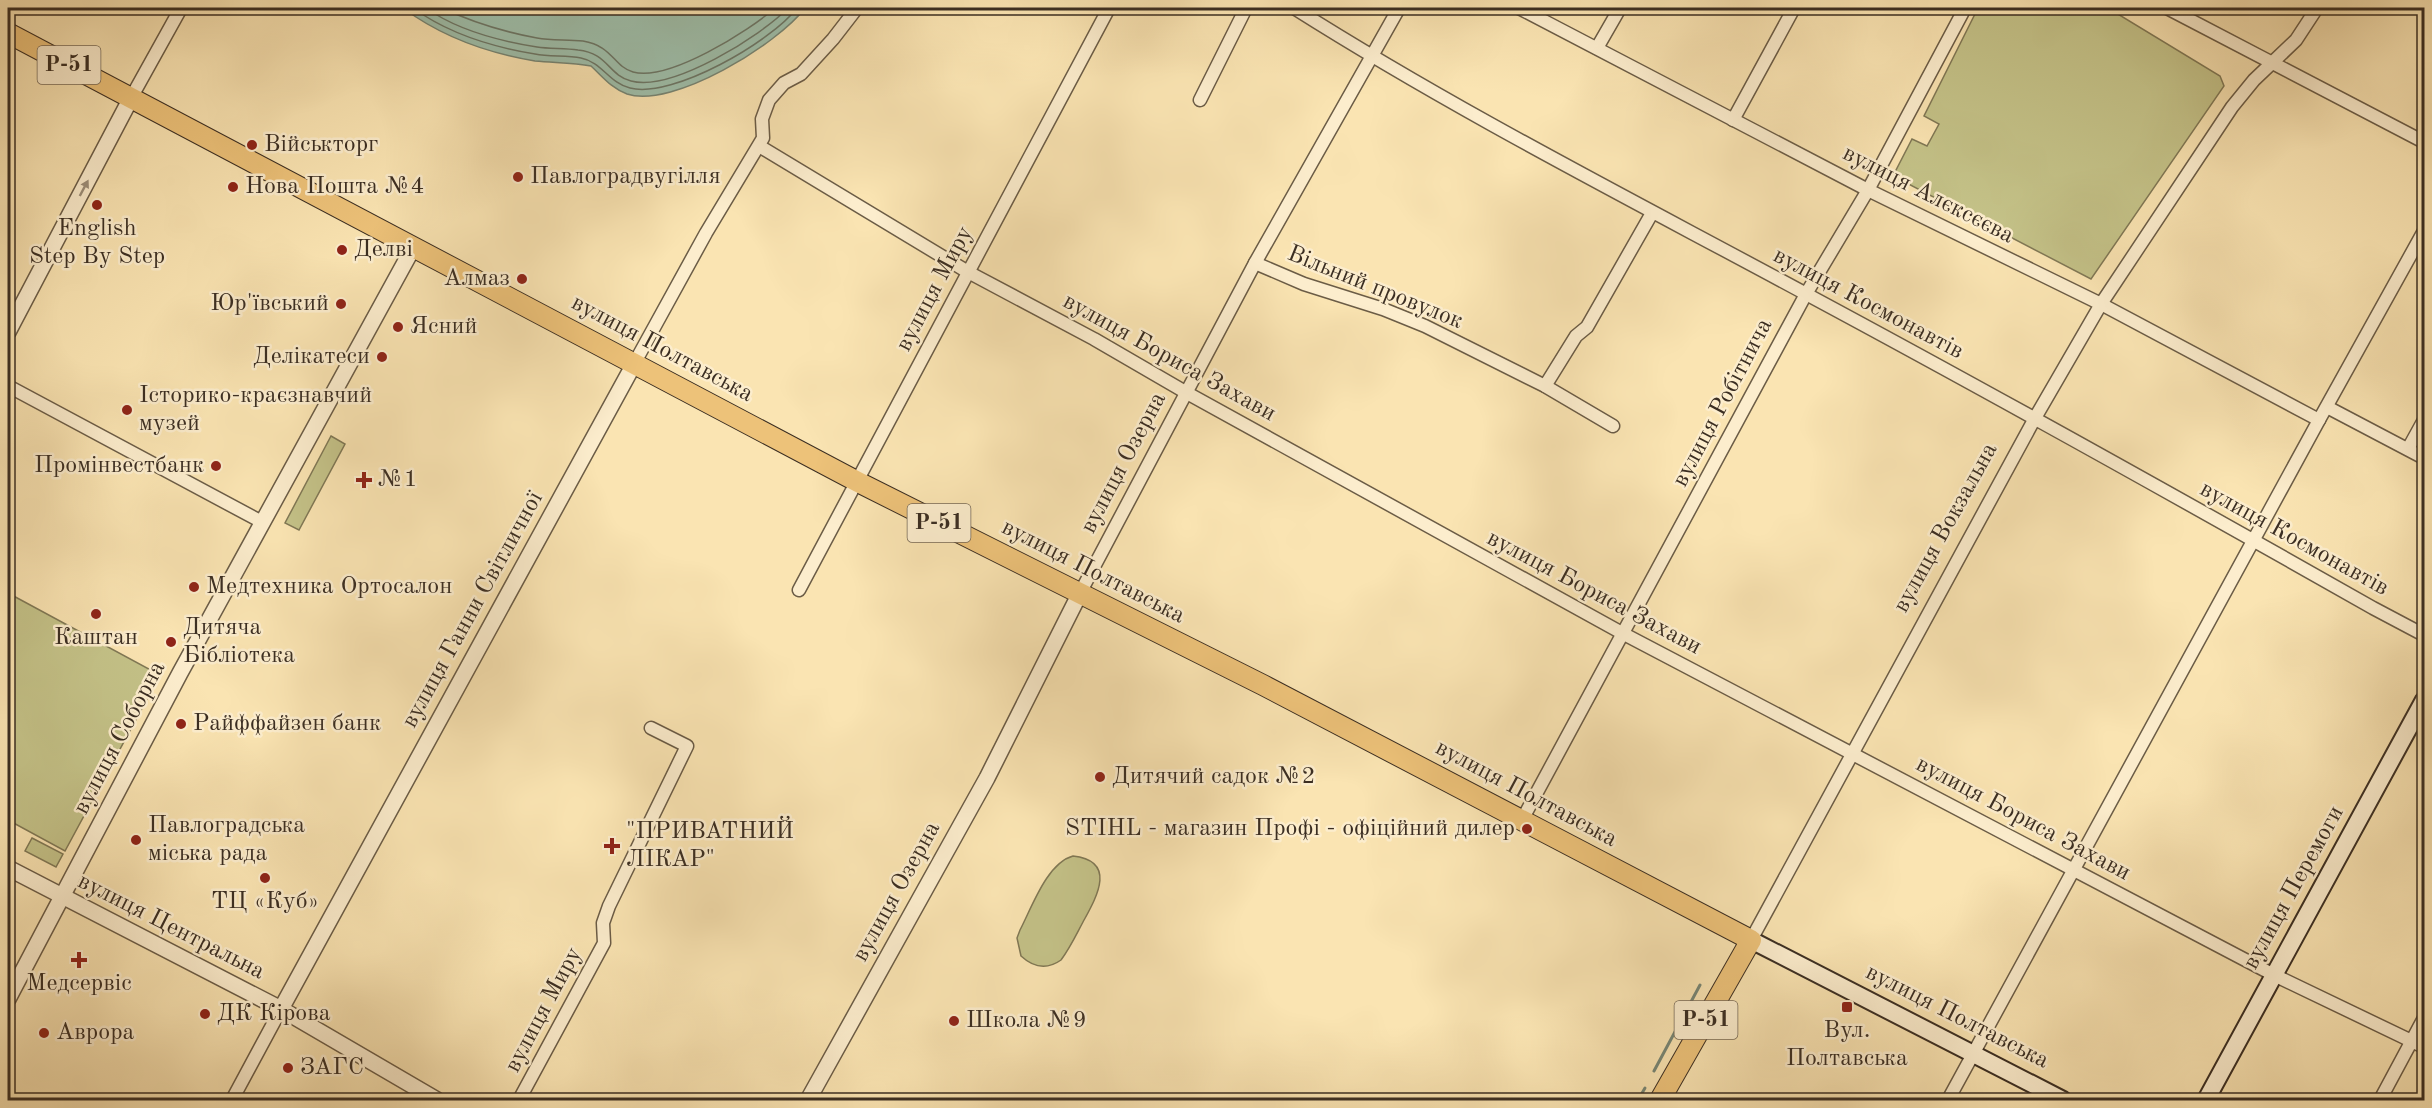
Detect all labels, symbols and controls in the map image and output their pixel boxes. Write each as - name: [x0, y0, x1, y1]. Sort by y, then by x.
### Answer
- road number: Р-51: [38, 46, 100, 84]
- place label: Військторг: [264, 133, 379, 157]
- marker: Військторг: [245, 138, 259, 152]
- street label: вулиця Алєксєєва: [1838, 141, 2018, 249]
- place label: Павлоградвугілля: [530, 165, 721, 189]
- marker: Павлоградвугілля: [511, 170, 525, 184]
- place label: Нова Пошта №4: [245, 175, 424, 199]
- one-way arrow: [79, 179, 89, 196]
- marker: Нова Пошта №4: [226, 180, 240, 194]
- marker: English Step By Step: [90, 198, 104, 212]
- place label: English Step By Step: [29, 217, 165, 269]
- street label: вулиця Миру: [892, 222, 978, 355]
- place label: Делві: [354, 238, 413, 262]
- street label: Вільний провулок: [1284, 242, 1466, 334]
- marker: Делві: [335, 243, 349, 257]
- street label: вулиця Космонавтів: [1769, 244, 1967, 364]
- place label: Алмаз: [443, 267, 510, 291]
- marker: Алмаз: [515, 272, 529, 286]
- street label: вулиця Бориса Захави: [1059, 290, 1279, 426]
- street label: вулиця Полтавська: [567, 291, 757, 407]
- place label: Юр'ївський: [210, 292, 329, 316]
- marker: Юр'ївський: [334, 297, 348, 311]
- place label: Ясний: [410, 315, 477, 339]
- street label: вулиця Робітнича: [1669, 315, 1778, 491]
- marker: Ясний: [391, 320, 405, 334]
- place label: Делiкатеси: [253, 345, 370, 369]
- marker: Делiкатеси: [375, 350, 389, 364]
- place label: Історико-краєзнавчий музей: [139, 384, 372, 436]
- street label: вулиця Озерна: [1077, 388, 1171, 537]
- marker: Історико-краєзнавчий музей: [120, 403, 134, 417]
- street label: вулиця Вокзальна: [1889, 439, 2003, 617]
- place label: Промінвестбанк: [34, 454, 204, 478]
- marker: Промінвестбанк: [209, 459, 223, 473]
- place label: №1: [378, 468, 418, 492]
- marker: №1: [355, 471, 373, 489]
- street label: вулиця Космонавтів: [2196, 477, 2392, 601]
- street label: вулиця Ганни Світличної: [398, 488, 548, 732]
- road number: Р-51: [908, 504, 970, 542]
- street label: вулиця Полтавська: [997, 515, 1189, 629]
- street label: вулиця Бориса Захави: [1483, 526, 1705, 660]
- place label: Медтехника Ортосалон: [206, 575, 452, 599]
- marker: Медтехника Ортосалон: [187, 580, 201, 594]
- marker: Каштан: [89, 607, 103, 621]
- place label: Дитяча Бiблiотека: [183, 616, 295, 668]
- place label: Каштан: [54, 626, 138, 650]
- marker: Дитяча Бiблiотека: [164, 635, 178, 649]
- street label: вулиця Соборна: [70, 657, 170, 818]
- place label: Райффайзен банк: [193, 712, 381, 736]
- marker: Райффайзен банк: [174, 717, 188, 731]
- street label: вулиця Полтавська: [1431, 736, 1621, 852]
- street label: вулиця Бориса Захави: [1912, 752, 2134, 886]
- place label: Дитячий садок №2: [1112, 765, 1315, 789]
- marker: Дитячий садок №2: [1093, 770, 1107, 784]
- street label: вулиця Перемоги: [2239, 802, 2349, 974]
- place label: Павлоградська міська рада: [148, 814, 305, 866]
- place label: "ПРИВАТНИЙ ЛІКАР": [626, 815, 794, 872]
- place label: STIHL - магазин Профі - офіційний дилер: [1065, 817, 1515, 841]
- street label: вулиця Озерна: [849, 818, 945, 966]
- marker: STIHL - магазин Профі - офіційний дилер: [1520, 822, 1534, 836]
- marker: Павлоградська міська рада: [129, 833, 143, 847]
- marker: "ПРИВАТНИЙ ЛІКАР": [603, 837, 621, 855]
- street label: вулиця Центральна: [74, 869, 268, 985]
- marker: ТЦ «Куб»: [258, 871, 272, 885]
- place label: ТЦ «Куб»: [211, 890, 319, 914]
- street label: вулиця Миру: [501, 943, 587, 1076]
- marker: Медсервіс: [72, 953, 86, 967]
- street label: вулиця Полтавська: [1861, 960, 2053, 1074]
- place label: Медсервіс: [26, 972, 132, 996]
- marker: Вул. Полтавська: [1840, 1000, 1854, 1014]
- road number: Р-51: [1674, 1001, 1738, 1039]
- place label: ДК Кірова: [217, 1002, 331, 1026]
- marker: ДК Кірова: [198, 1007, 212, 1021]
- place label: Школа №9: [966, 1009, 1087, 1033]
- marker: Школа №9: [947, 1014, 961, 1028]
- place label: Вул. Полтавська: [1786, 1019, 1908, 1071]
- place label: Аврора: [56, 1021, 135, 1045]
- marker: Аврора: [37, 1026, 51, 1040]
- place label: ЗАГС: [300, 1056, 364, 1080]
- marker: ЗАГС: [281, 1061, 295, 1075]

